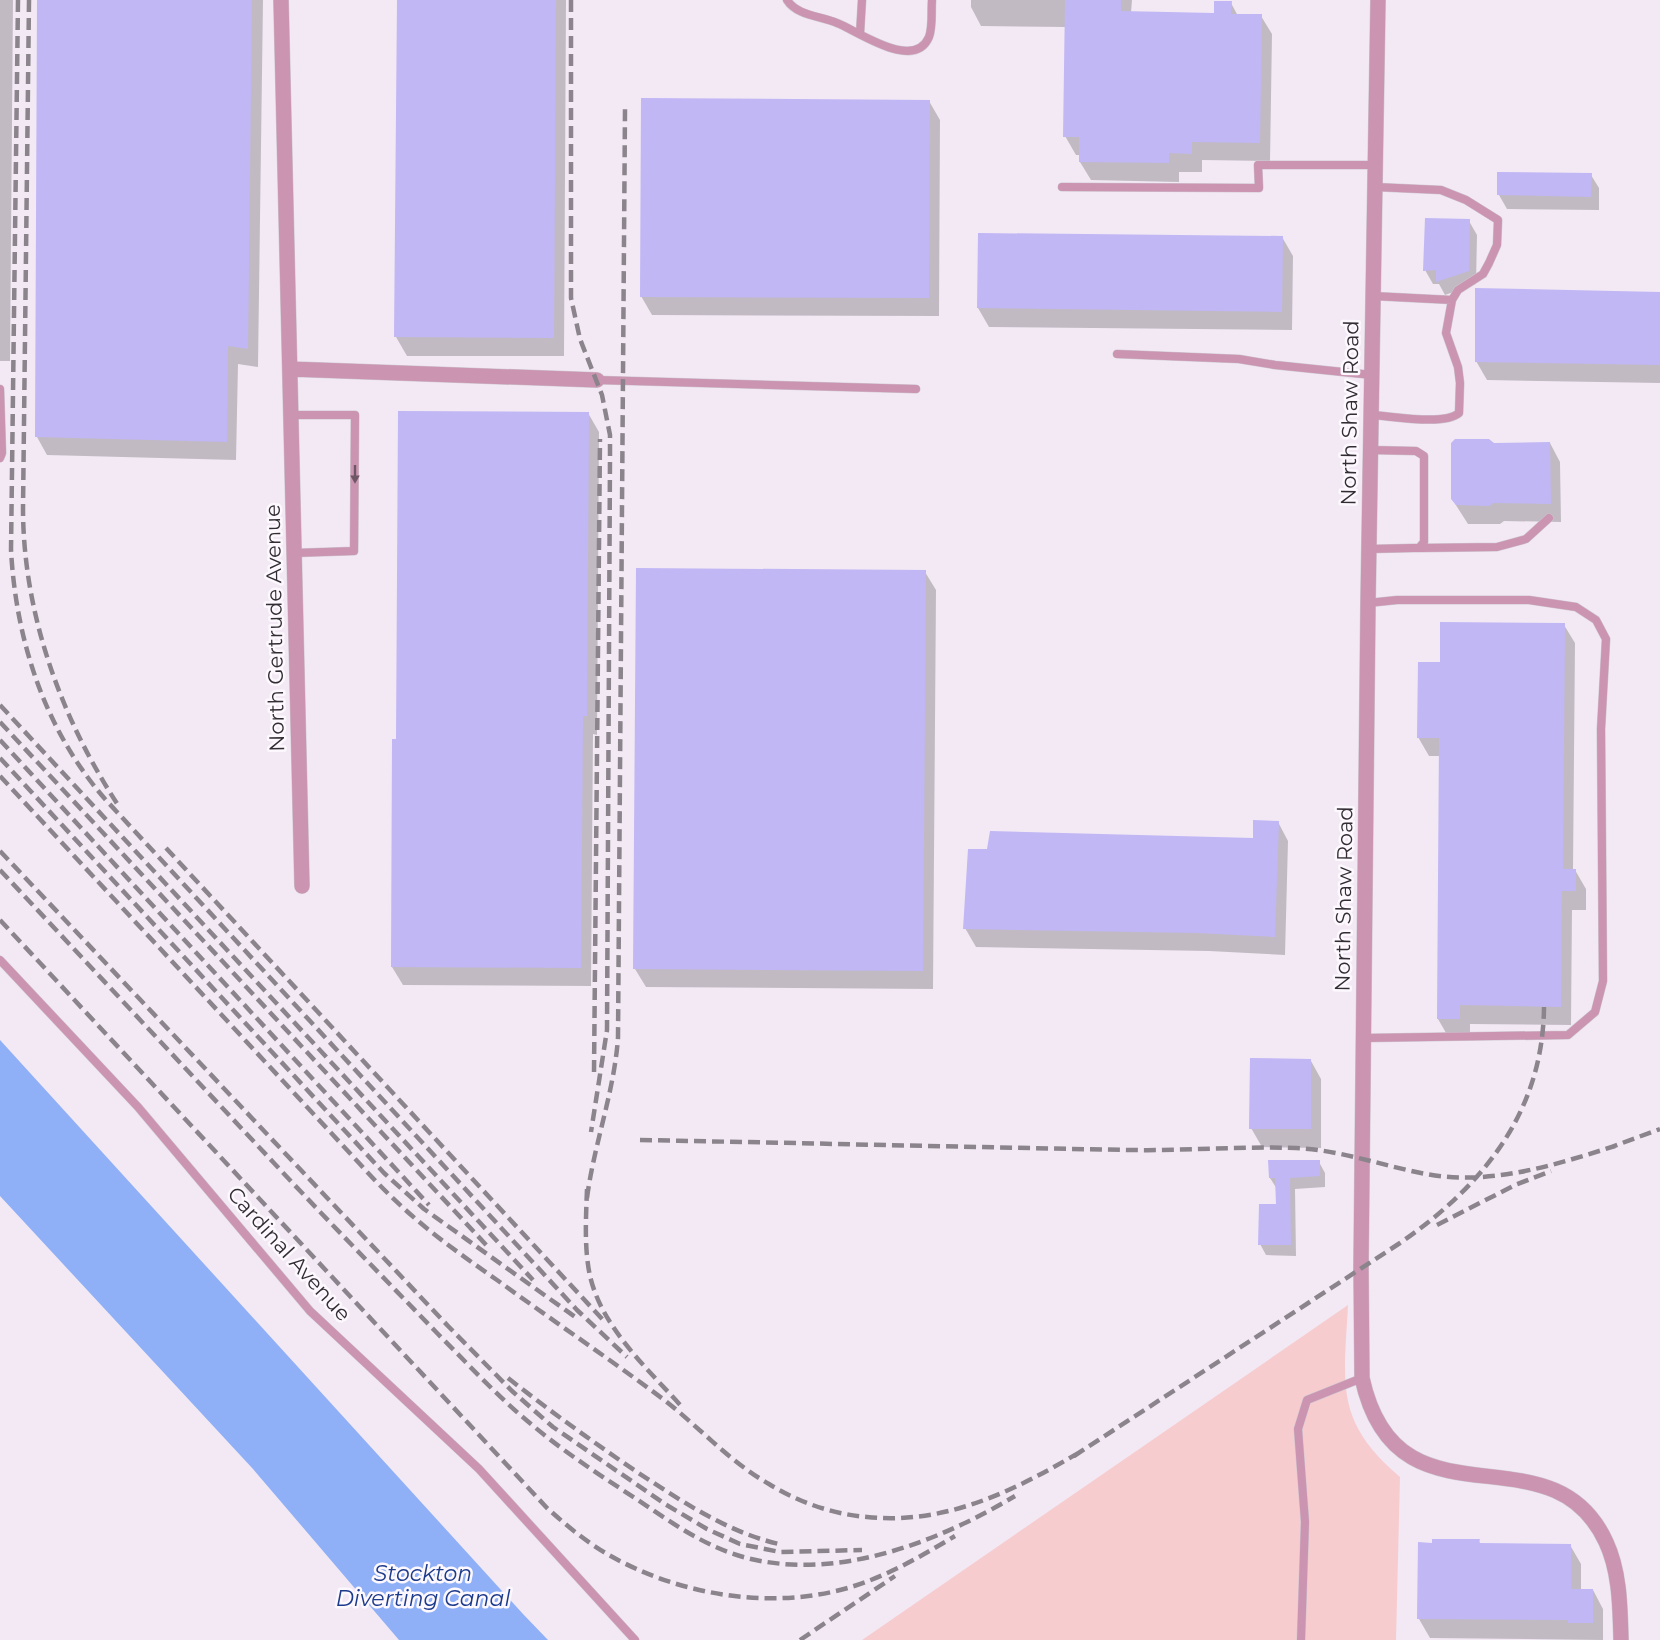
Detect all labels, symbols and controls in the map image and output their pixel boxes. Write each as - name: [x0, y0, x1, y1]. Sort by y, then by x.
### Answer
- street label: North Shaw Road: [1335, 320, 1364, 506]
- one-way arrow: [350, 464, 360, 483]
- street label: North Gertrude Avenue: [260, 504, 289, 752]
- street label: North Shaw Road: [1329, 806, 1358, 992]
- street label: Cardinal Avenue: [222, 1181, 356, 1326]
- water label: Stockton Diverting Canal: [336, 1560, 510, 1612]

